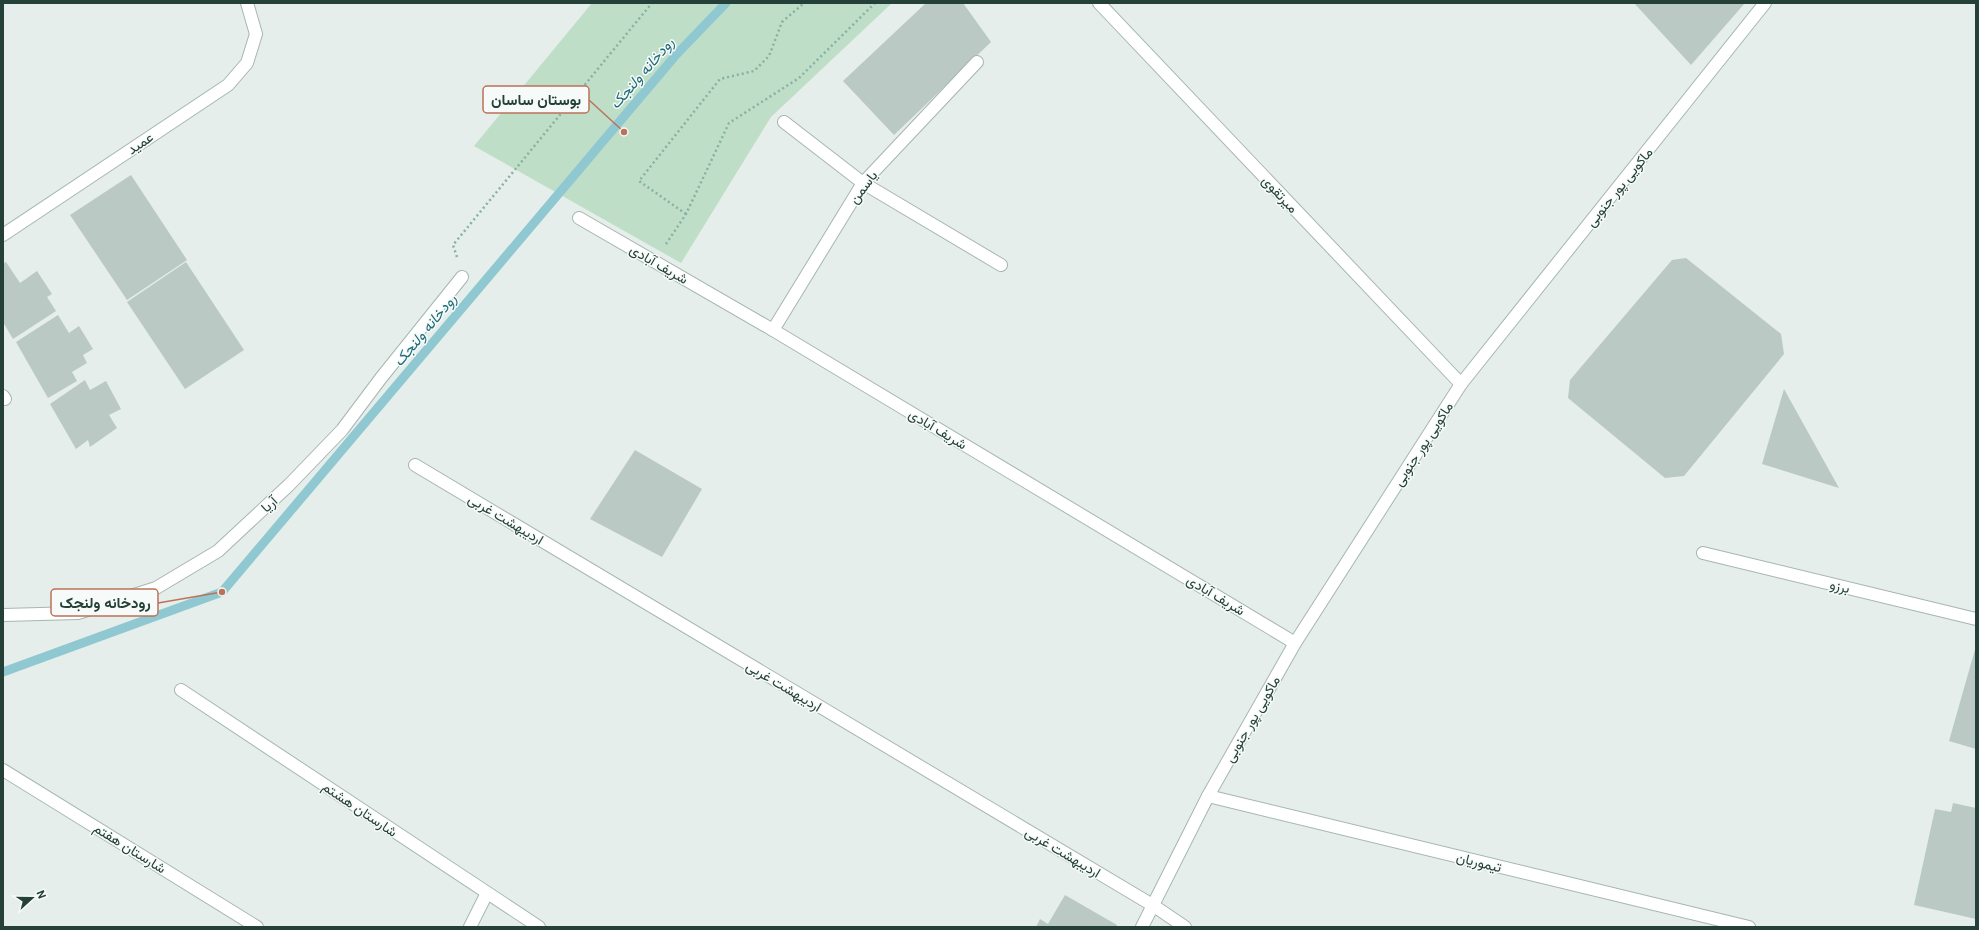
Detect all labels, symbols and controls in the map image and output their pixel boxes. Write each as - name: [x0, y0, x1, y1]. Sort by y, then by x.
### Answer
- water label: رودخانه ولنجک: [606, 34, 678, 112]
- callout: بوستان ساسان: [483, 86, 589, 113]
- text: بوستان ساسان: [491, 91, 581, 109]
- street label: عمید: [124, 129, 156, 157]
- street label: ماکویی‌ پور جنوبی: [1582, 144, 1657, 231]
- street label: یاسمن: [845, 167, 881, 207]
- street label: میرتقوی: [1258, 172, 1301, 217]
- street label: شریف آبادی: [626, 241, 691, 288]
- water label: رودخانه ولنجک: [390, 290, 460, 370]
- street label: ماکویی‌ پور جنوبی: [1390, 399, 1458, 490]
- street label: شریف آبادی: [906, 405, 970, 453]
- street label: اردیبهشت غربی: [465, 490, 547, 549]
- street label: آریا: [258, 491, 282, 516]
- street label: شریف آبادی: [1184, 571, 1248, 619]
- street label: برزو: [1828, 576, 1852, 597]
- callout: رودخانه ولنجک: [51, 589, 158, 616]
- text: رودخانه ولنجک: [59, 594, 151, 612]
- street label: اردیبهشت غربی: [743, 657, 825, 716]
- street label: ماکویی‌ پور جنوبی: [1221, 673, 1285, 766]
- street label: شارستان هشتم: [319, 778, 400, 841]
- street label: شارستان هفتم: [90, 819, 169, 877]
- street label: اردیبهشت غربی: [1022, 823, 1104, 882]
- street label: تیموریان: [1455, 849, 1503, 876]
- north arrow: [12, 878, 52, 918]
- text: N: [33, 889, 48, 901]

